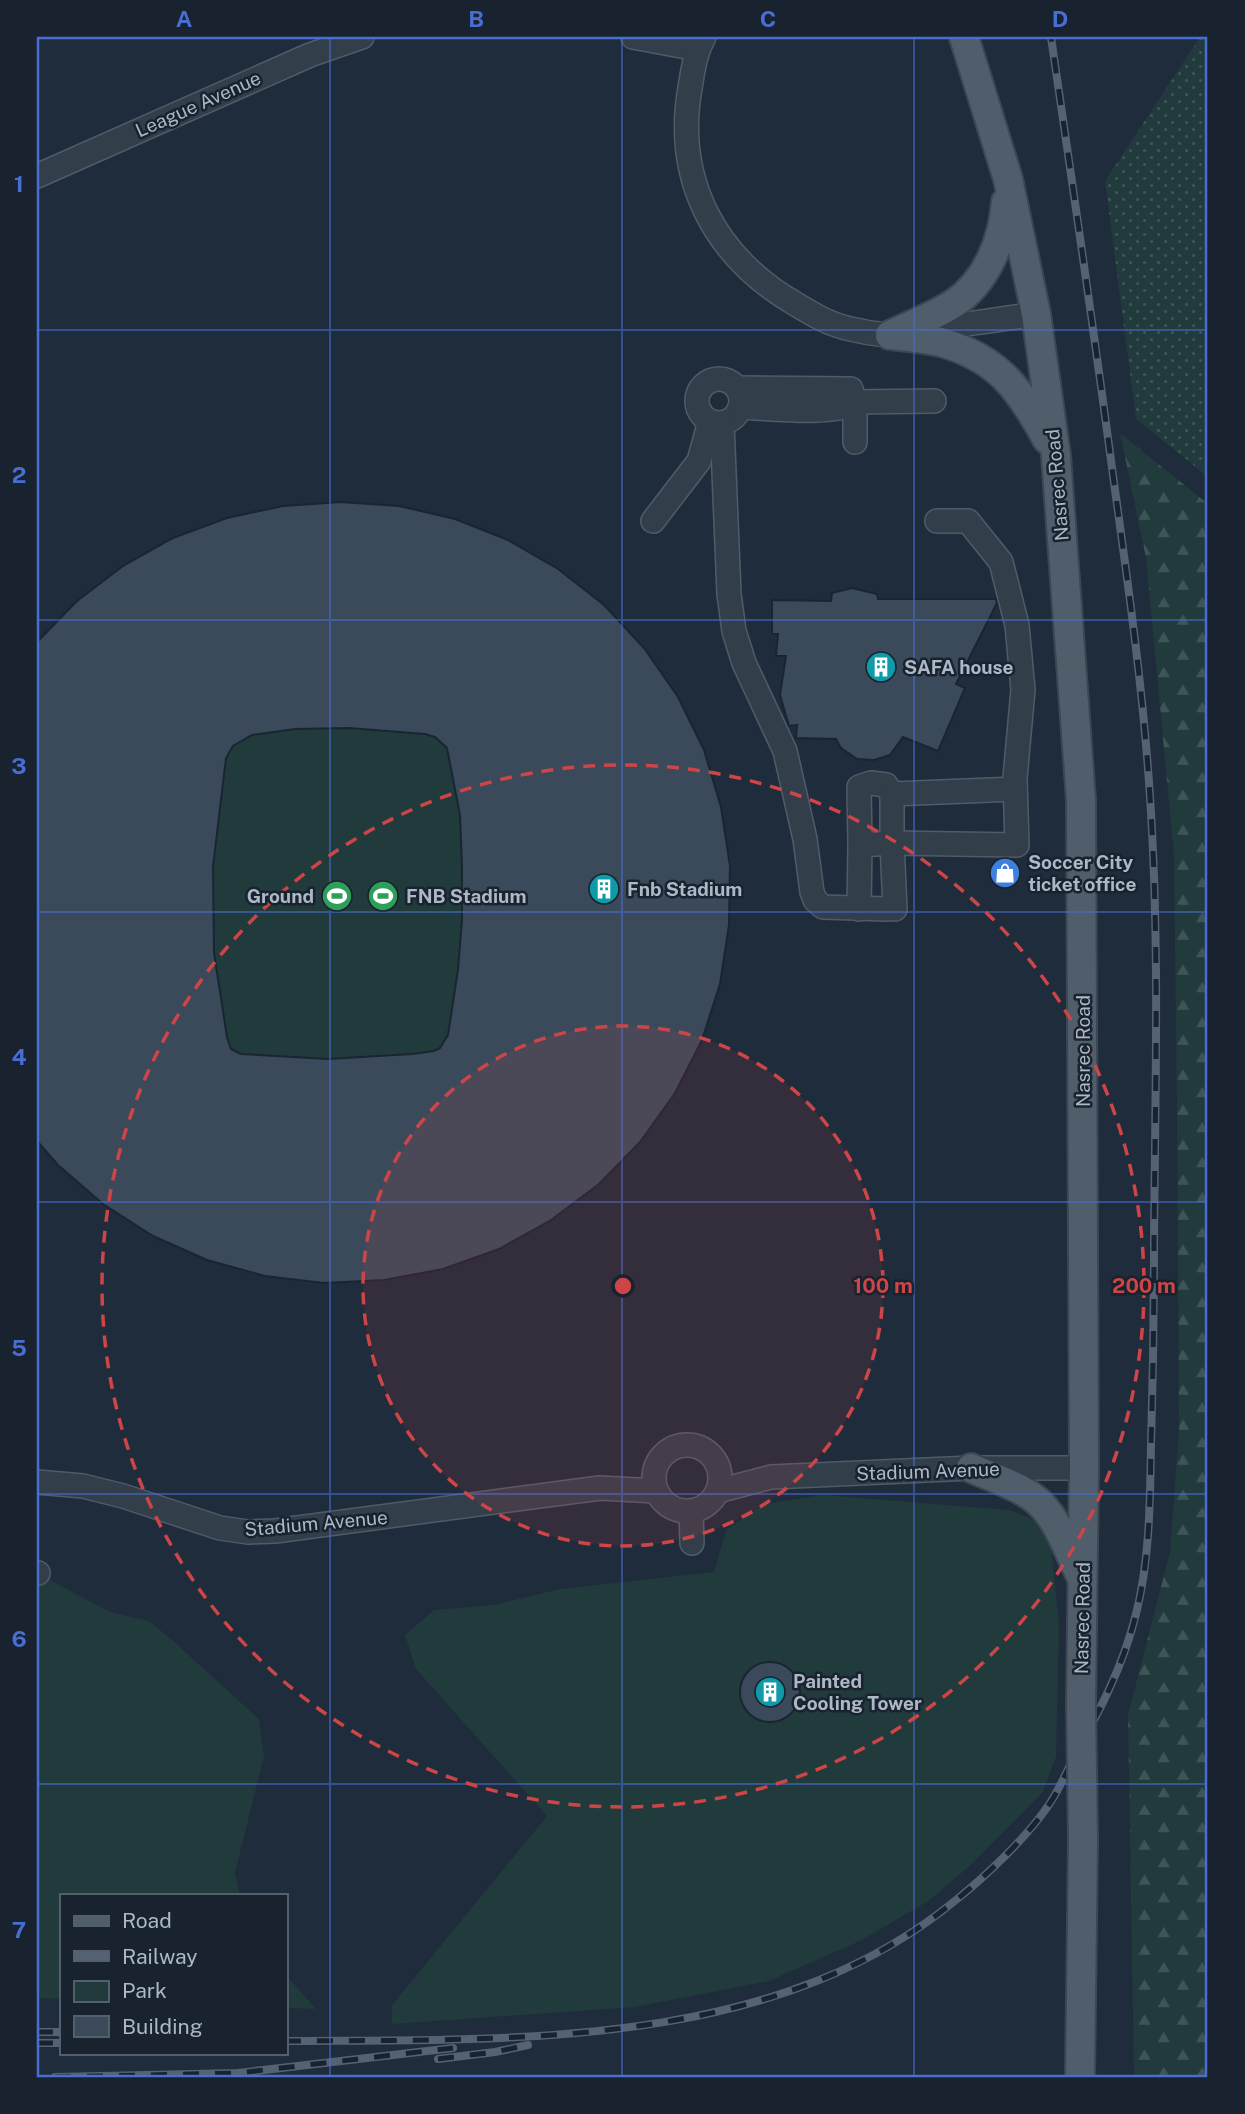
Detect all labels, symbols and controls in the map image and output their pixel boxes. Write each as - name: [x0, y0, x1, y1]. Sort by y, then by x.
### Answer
- text: A: [176, 5, 193, 32]
- text: B: [468, 5, 484, 32]
- text: C: [760, 5, 776, 32]
- text: D: [1052, 5, 1068, 32]
- street label: League Avenue: [132, 67, 264, 141]
- text: 1: [14, 170, 24, 197]
- street label: Nasrec Road: [1041, 428, 1073, 542]
- text: 2: [12, 461, 26, 488]
- building icon: SAFA house: [864, 650, 898, 684]
- place label: SAFA house: [904, 656, 1014, 678]
- text: 3: [11, 752, 27, 779]
- place label: Soccer City ticket office: [1028, 851, 1136, 895]
- shop icon: Soccer City ticket office: [988, 856, 1022, 890]
- building icon: Fnb Stadium: [587, 872, 621, 906]
- place label: Fnb Stadium: [627, 878, 742, 900]
- sports icon: Ground: [320, 879, 354, 913]
- sports icon: FNB Stadium: [366, 879, 400, 913]
- place label: Ground: [247, 885, 314, 907]
- place label: FNB Stadium: [406, 885, 526, 907]
- street label: Nasrec Road: [1072, 995, 1094, 1107]
- text: 4: [11, 1043, 27, 1070]
- text: 100 m: [853, 1273, 913, 1298]
- text: 200 m: [1112, 1273, 1176, 1298]
- centre of rings: [611, 1274, 635, 1298]
- text: 5: [11, 1334, 27, 1361]
- street label: Stadium Avenue: [856, 1457, 1000, 1485]
- street label: Stadium Avenue: [243, 1506, 389, 1540]
- street label: Nasrec Road: [1070, 1562, 1094, 1674]
- text: 6: [11, 1625, 27, 1652]
- place label: Painted Cooling Tower: [793, 1670, 922, 1714]
- building icon: Painted Cooling Tower: [753, 1675, 787, 1709]
- legend: [60, 1894, 287, 2054]
- text: Road: [122, 1908, 172, 1933]
- text: 7: [12, 1916, 26, 1943]
- text: Railway: [122, 1944, 198, 1969]
- text: Park: [122, 1978, 167, 2003]
- text: Building: [122, 2014, 203, 2039]

